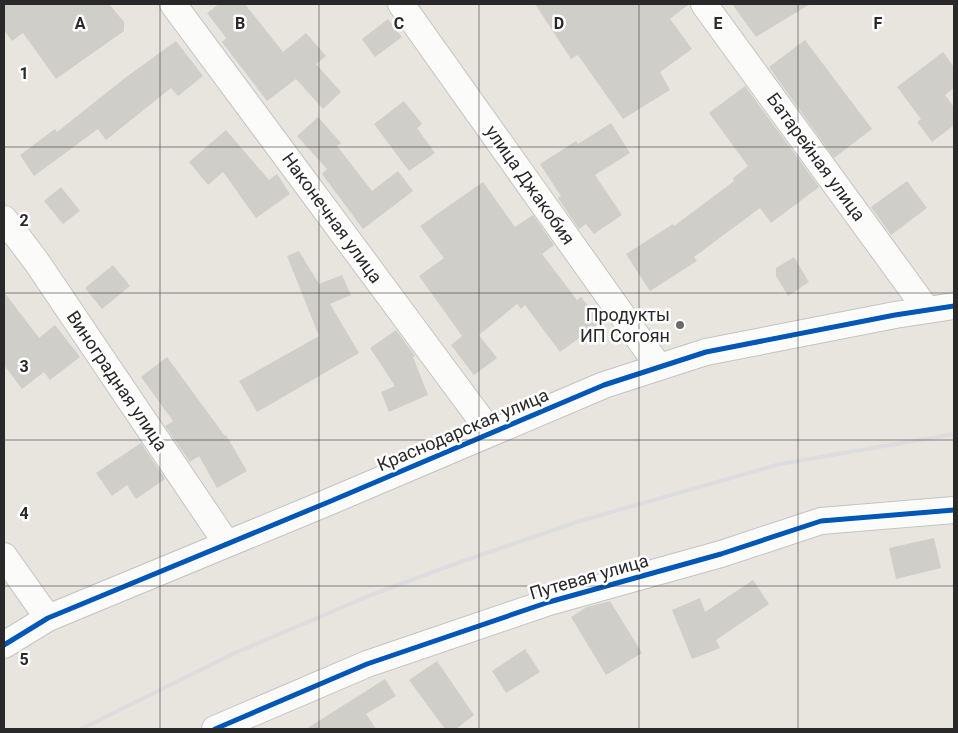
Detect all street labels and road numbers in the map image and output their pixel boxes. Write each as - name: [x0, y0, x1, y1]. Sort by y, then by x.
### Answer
- street label: Батарейная улица: [763, 89, 870, 225]
- street label: улица Джакобия: [481, 121, 579, 248]
- street label: Наконечная улица: [278, 148, 387, 287]
- street label: Виноградная улица: [63, 307, 172, 455]
- street label: Краснодарская улица: [374, 384, 552, 475]
- street label: Путевая улица: [527, 550, 651, 604]

